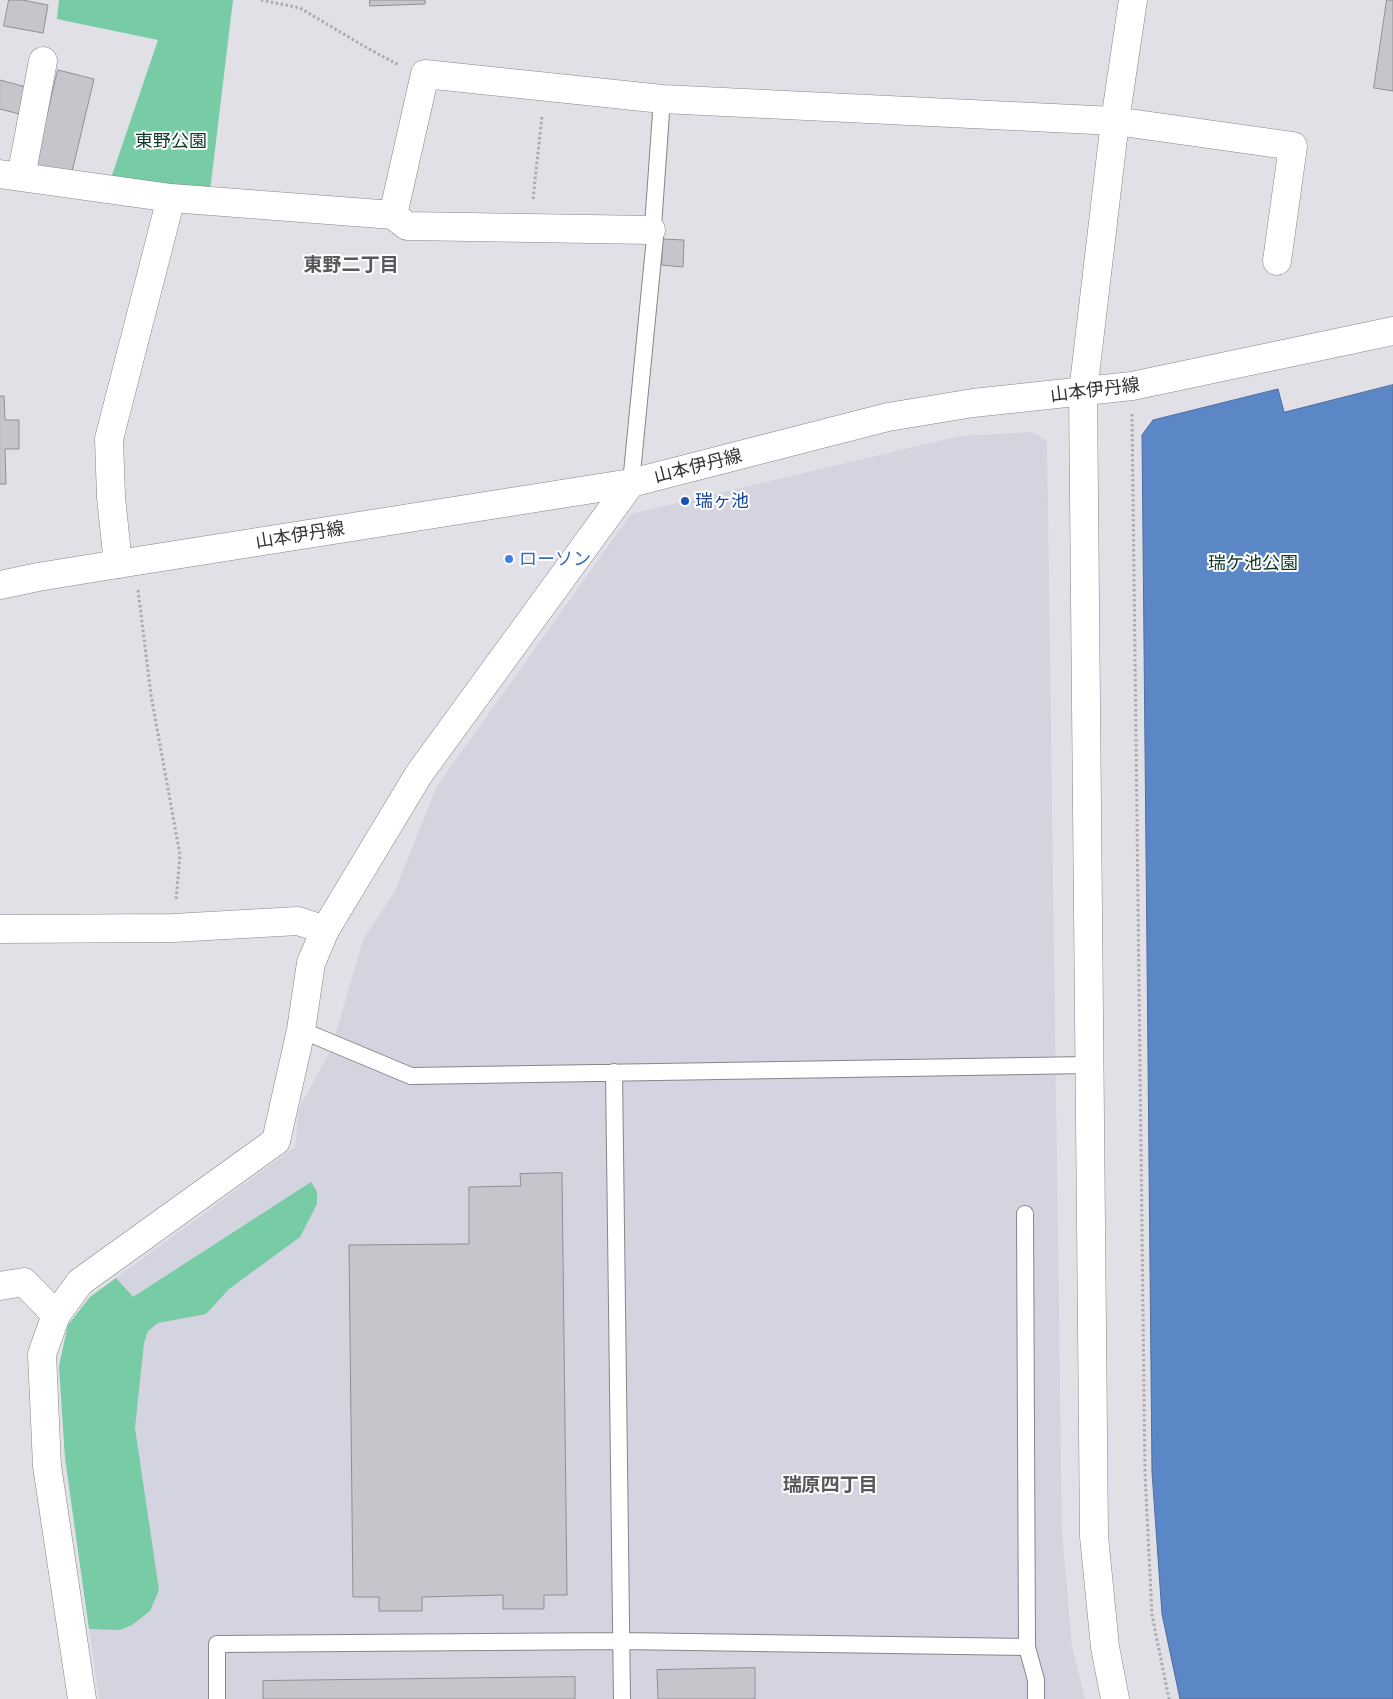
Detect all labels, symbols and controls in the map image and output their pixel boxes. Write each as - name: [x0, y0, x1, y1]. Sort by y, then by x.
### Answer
- park label: 東野公園: [135, 130, 207, 152]
- district label: 東野二丁目: [304, 254, 398, 276]
- street label: 山本伊丹線: [1049, 374, 1141, 406]
- street label: 山本伊丹線: [652, 445, 744, 487]
- place label: 瑞ヶ池: [695, 490, 749, 512]
- marker: 瑞ヶ池: [679, 495, 691, 507]
- street label: 山本伊丹線: [254, 517, 346, 553]
- place label: ローソン: [519, 548, 591, 570]
- park label: 瑞ケ池公園: [1208, 552, 1298, 574]
- marker: ローソン: [503, 553, 515, 565]
- district label: 瑞原四丁目: [783, 1474, 877, 1496]

